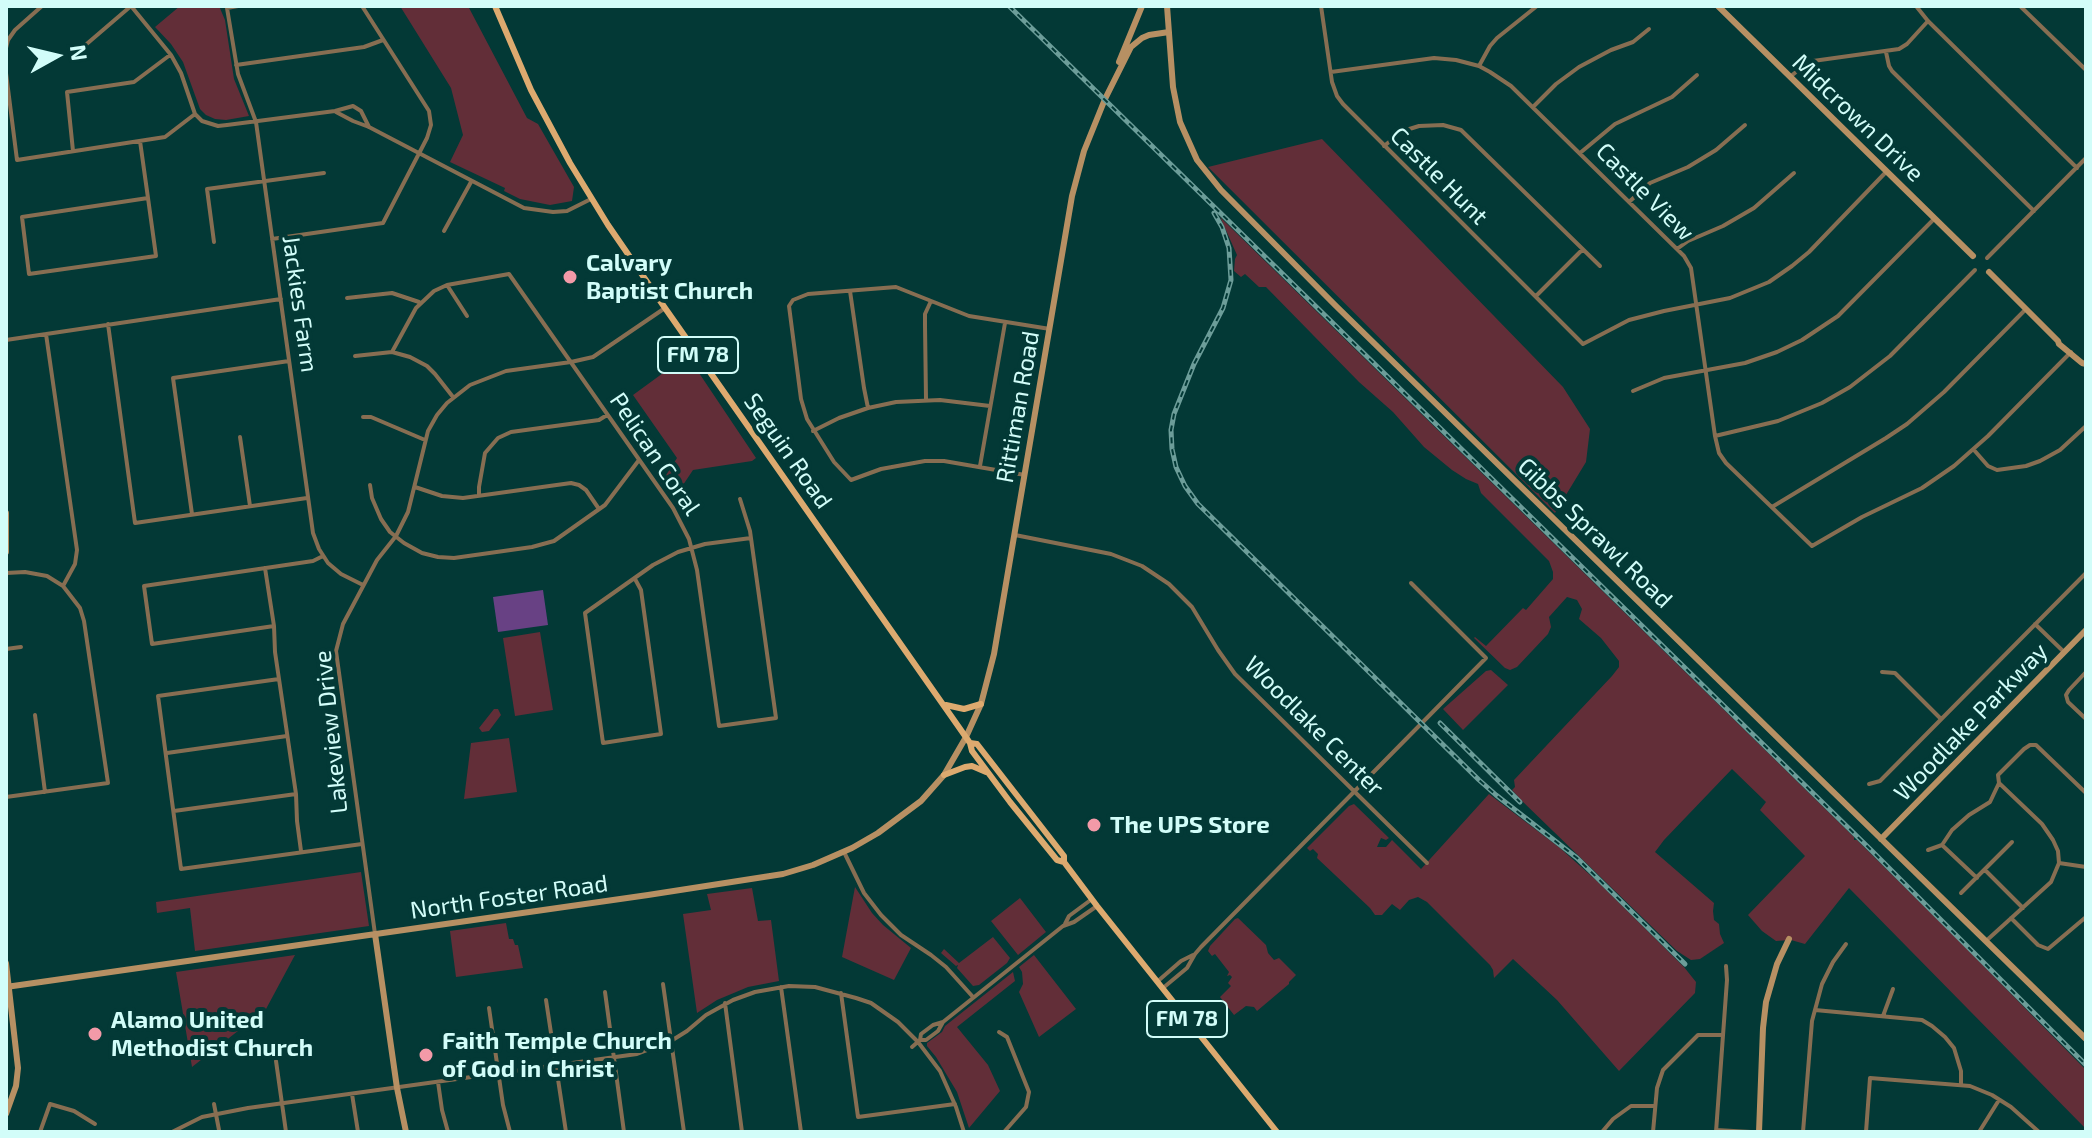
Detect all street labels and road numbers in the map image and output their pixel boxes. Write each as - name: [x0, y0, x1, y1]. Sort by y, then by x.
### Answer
- street label: Midcrown Drive: [1786, 48, 1930, 188]
- street label: Castle Hunt: [1384, 121, 1494, 231]
- street label: Castle View: [1590, 137, 1700, 247]
- street label: Jackies Farm: [276, 234, 324, 374]
- street label: Rittiman Road: [990, 329, 1046, 485]
- road number: FM 78: [658, 337, 738, 373]
- street label: Pelican Coral: [604, 387, 706, 521]
- street label: Seguin Road: [738, 388, 838, 514]
- street label: Gibbs Sprawl Road: [1512, 452, 1678, 614]
- street label: Woodlake Parkway: [1888, 637, 2054, 807]
- street label: Lakeview Drive: [308, 649, 354, 815]
- street label: Woodlake Center: [1238, 650, 1390, 802]
- street label: North Foster Road: [408, 869, 610, 925]
- road number: FM 78: [1147, 1001, 1227, 1037]

